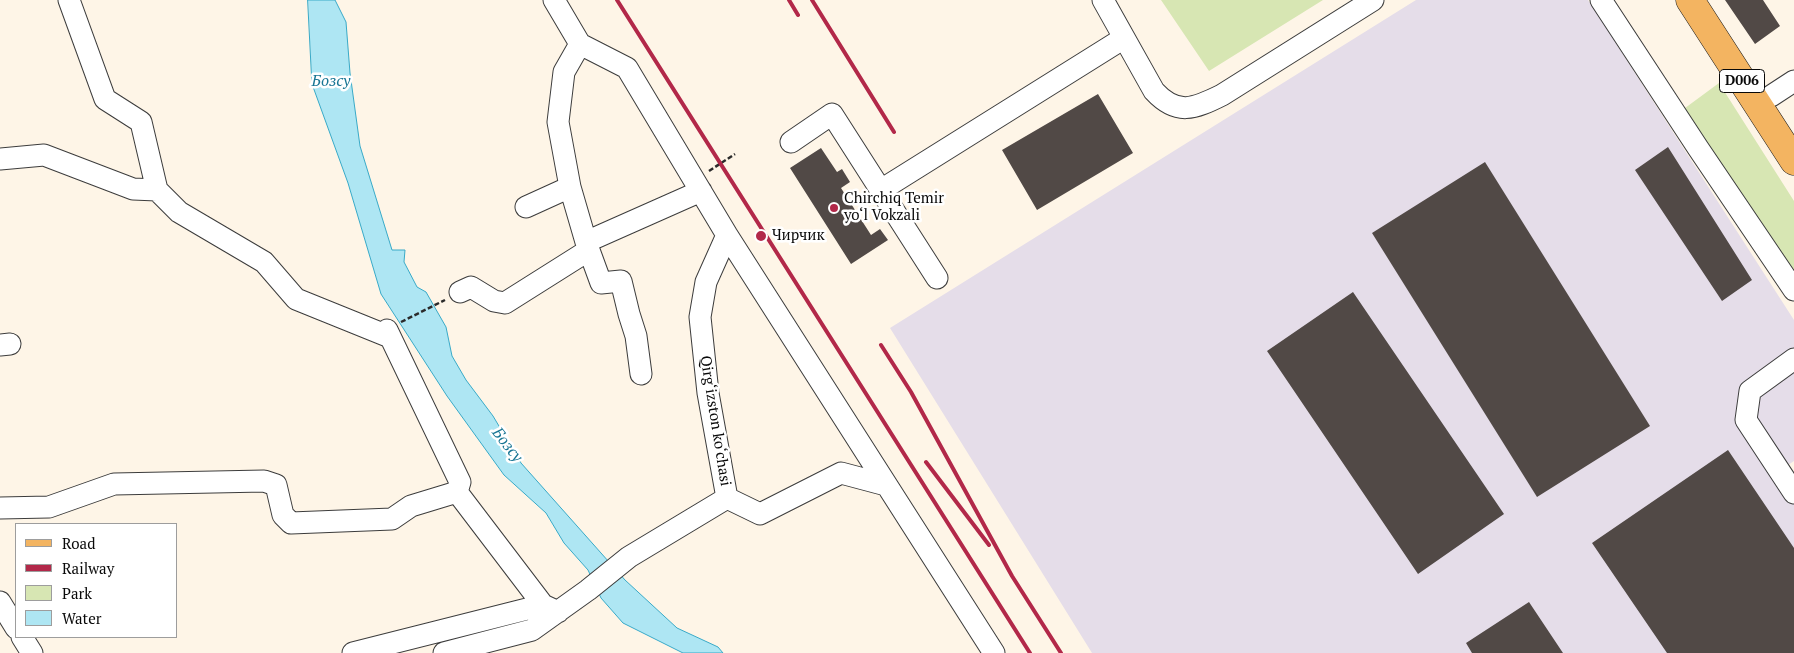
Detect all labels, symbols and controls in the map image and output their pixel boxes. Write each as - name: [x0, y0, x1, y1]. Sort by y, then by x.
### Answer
- road number: D006: [1720, 70, 1764, 92]
- water label: Бозсу: [312, 71, 350, 91]
- place label: Chirchiq Temir yo‘l Vokzali: [844, 190, 944, 225]
- marker: Chirchiq Temir yo‘l Vokzali: [828, 202, 840, 214]
- place label: Чирчик: [772, 227, 825, 245]
- marker: Чирчик: [754, 229, 768, 243]
- street label: Qirg‘izston ko‘chasi: [696, 355, 734, 487]
- water label: Бозсу: [488, 424, 526, 466]
- legend: [15, 523, 178, 638]
- text: Road: [62, 533, 95, 553]
- text: Railway: [62, 558, 114, 578]
- text: Park: [62, 583, 92, 603]
- text: Water: [62, 608, 101, 628]

